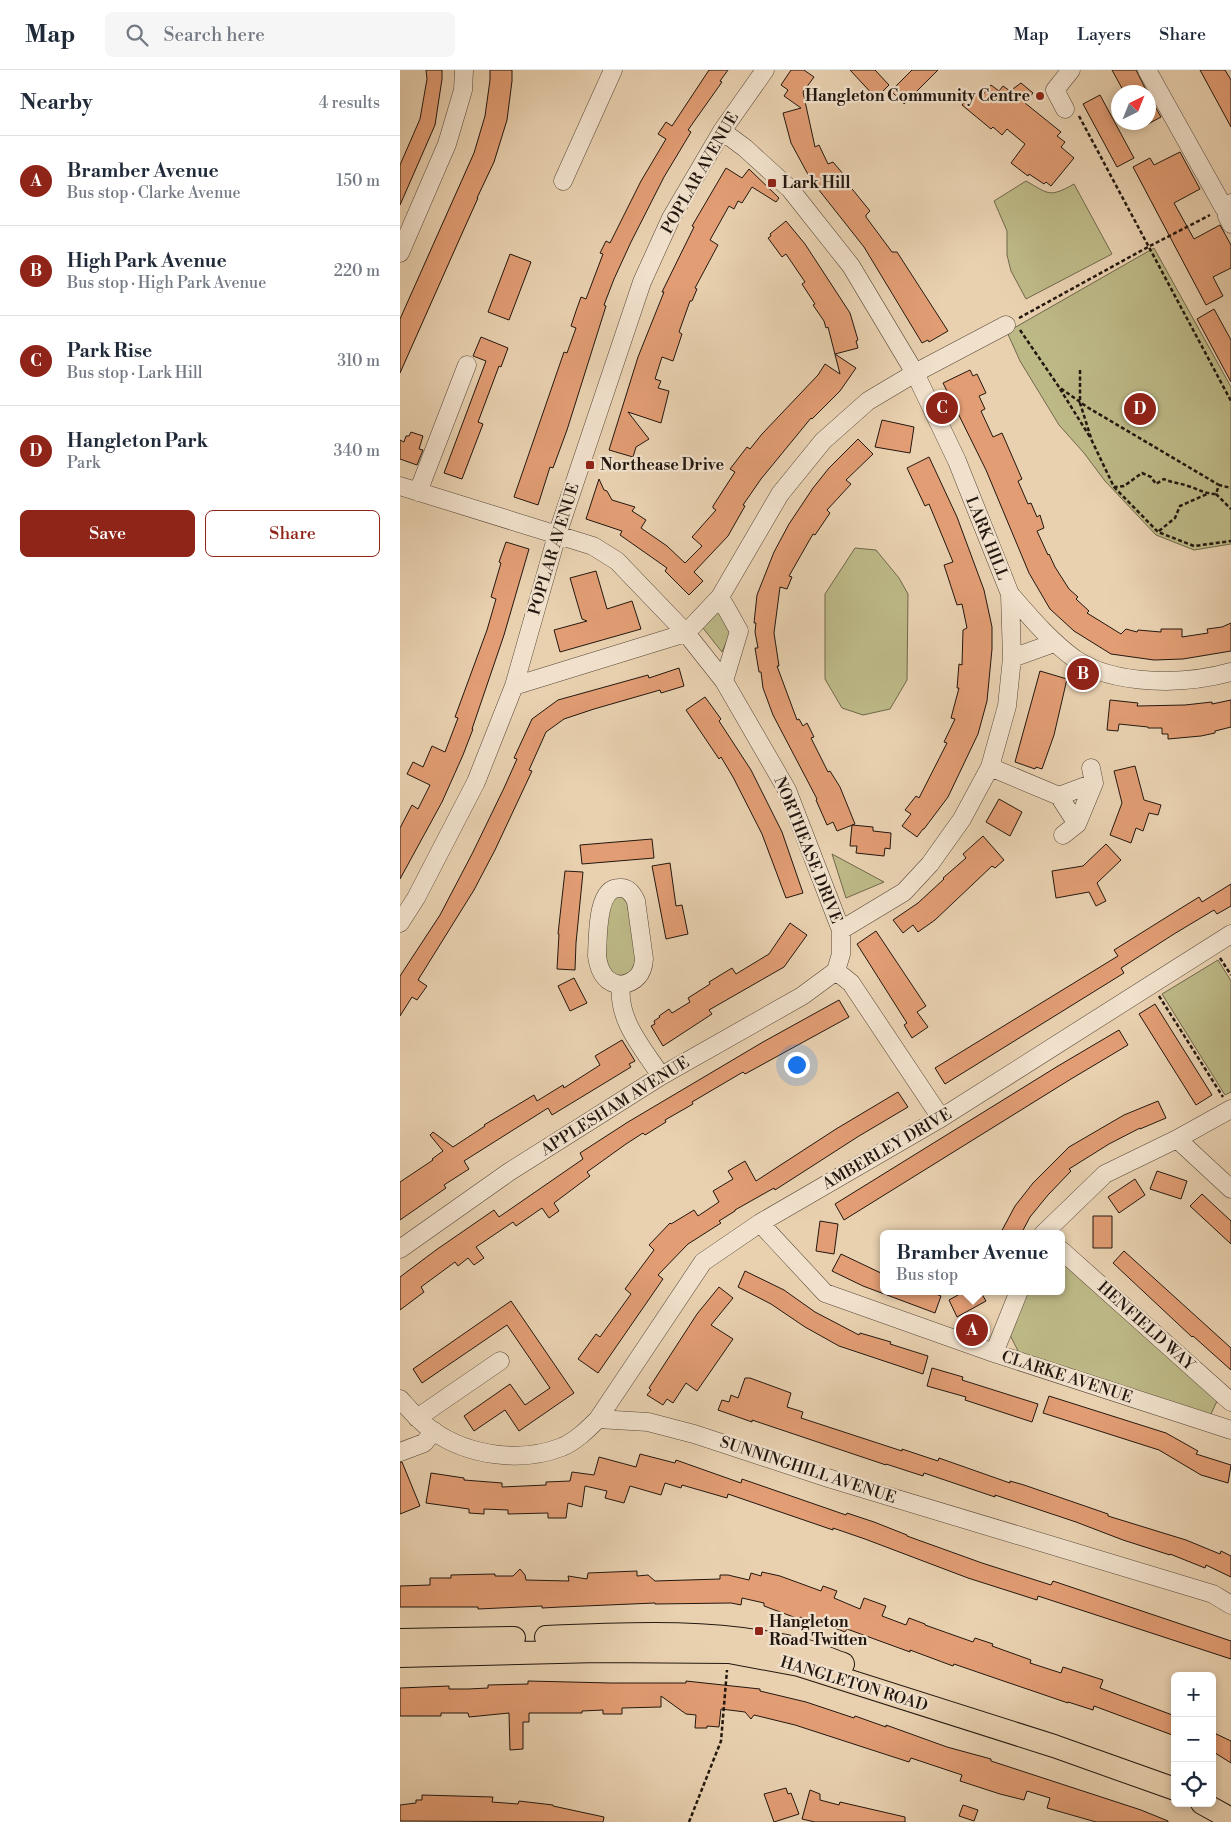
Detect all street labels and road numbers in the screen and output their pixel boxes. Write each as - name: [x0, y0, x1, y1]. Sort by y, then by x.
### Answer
- street label: POPLAR AVENUE: [657, 109, 743, 237]
- street label: POPLAR AVENUE: [524, 480, 584, 618]
- street label: LARK HILL: [961, 493, 1013, 583]
- street label: NORTHEASE DRIVE: [769, 774, 847, 926]
- street label: APPLESHAM AVENUE: [536, 1052, 693, 1160]
- street label: AMBERLEY DRIVE: [818, 1104, 955, 1195]
- street label: HENFIELD WAY: [1093, 1277, 1200, 1376]
- street label: CLARKE AVENUE: [999, 1346, 1135, 1408]
- street label: SUNNINGHILL AVENUE: [717, 1432, 899, 1508]
- street label: HANGLETON ROAD: [778, 1652, 930, 1716]

